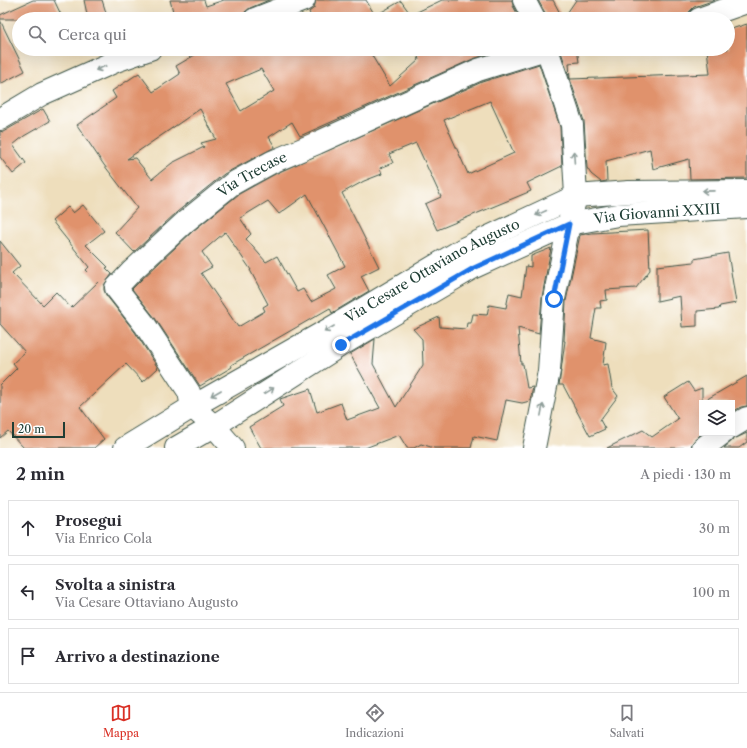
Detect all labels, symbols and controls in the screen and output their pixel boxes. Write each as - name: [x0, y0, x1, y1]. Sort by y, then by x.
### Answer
- search box: [12, 12, 735, 56]
- icon: search: [26, 23, 48, 45]
- text: Cerca qui: [58, 25, 127, 44]
- one-way arrow: [95, 65, 107, 72]
- street label: Via Trecase: [213, 148, 290, 202]
- one-way arrow: [570, 151, 577, 164]
- one-way arrow: [702, 187, 715, 195]
- street label: Via Giovanni XXIII: [592, 200, 721, 228]
- one-way arrow: [535, 210, 547, 217]
- street label: Via Cesare Ottaviano Augusto: [341, 215, 522, 327]
- route start: [545, 290, 563, 308]
- one-way arrow: [323, 326, 335, 334]
- route end: [332, 336, 350, 354]
- one-way arrow: [263, 387, 275, 395]
- one-way arrow: [210, 390, 222, 398]
- map controls: [699, 400, 735, 436]
- button: layers: [699, 400, 735, 436]
- one-way arrow: [538, 404, 546, 417]
- scale bar: [12, 420, 65, 439]
- text: 20 m: [18, 422, 44, 436]
- text: 2 min: [16, 464, 65, 484]
- text: A piedi · 130 m: [640, 466, 731, 482]
- text: Prosegui: [55, 511, 122, 530]
- icon: ahead: [17, 517, 39, 539]
- text: 30 m: [699, 520, 730, 536]
- text: Via Enrico Cola: [55, 530, 152, 546]
- text: Svolta a sinistra: [55, 575, 175, 594]
- icon: left: [17, 581, 39, 603]
- text: 100 m: [692, 584, 730, 600]
- text: Via Cesare Ottaviano Augusto: [55, 594, 238, 610]
- icon: arrive: [17, 645, 39, 667]
- text: Arrivo a destinazione: [55, 647, 220, 666]
- tab: Mappa: [103, 702, 139, 740]
- tab: Indicazioni: [345, 702, 404, 740]
- tab: Salvati: [610, 702, 644, 740]

